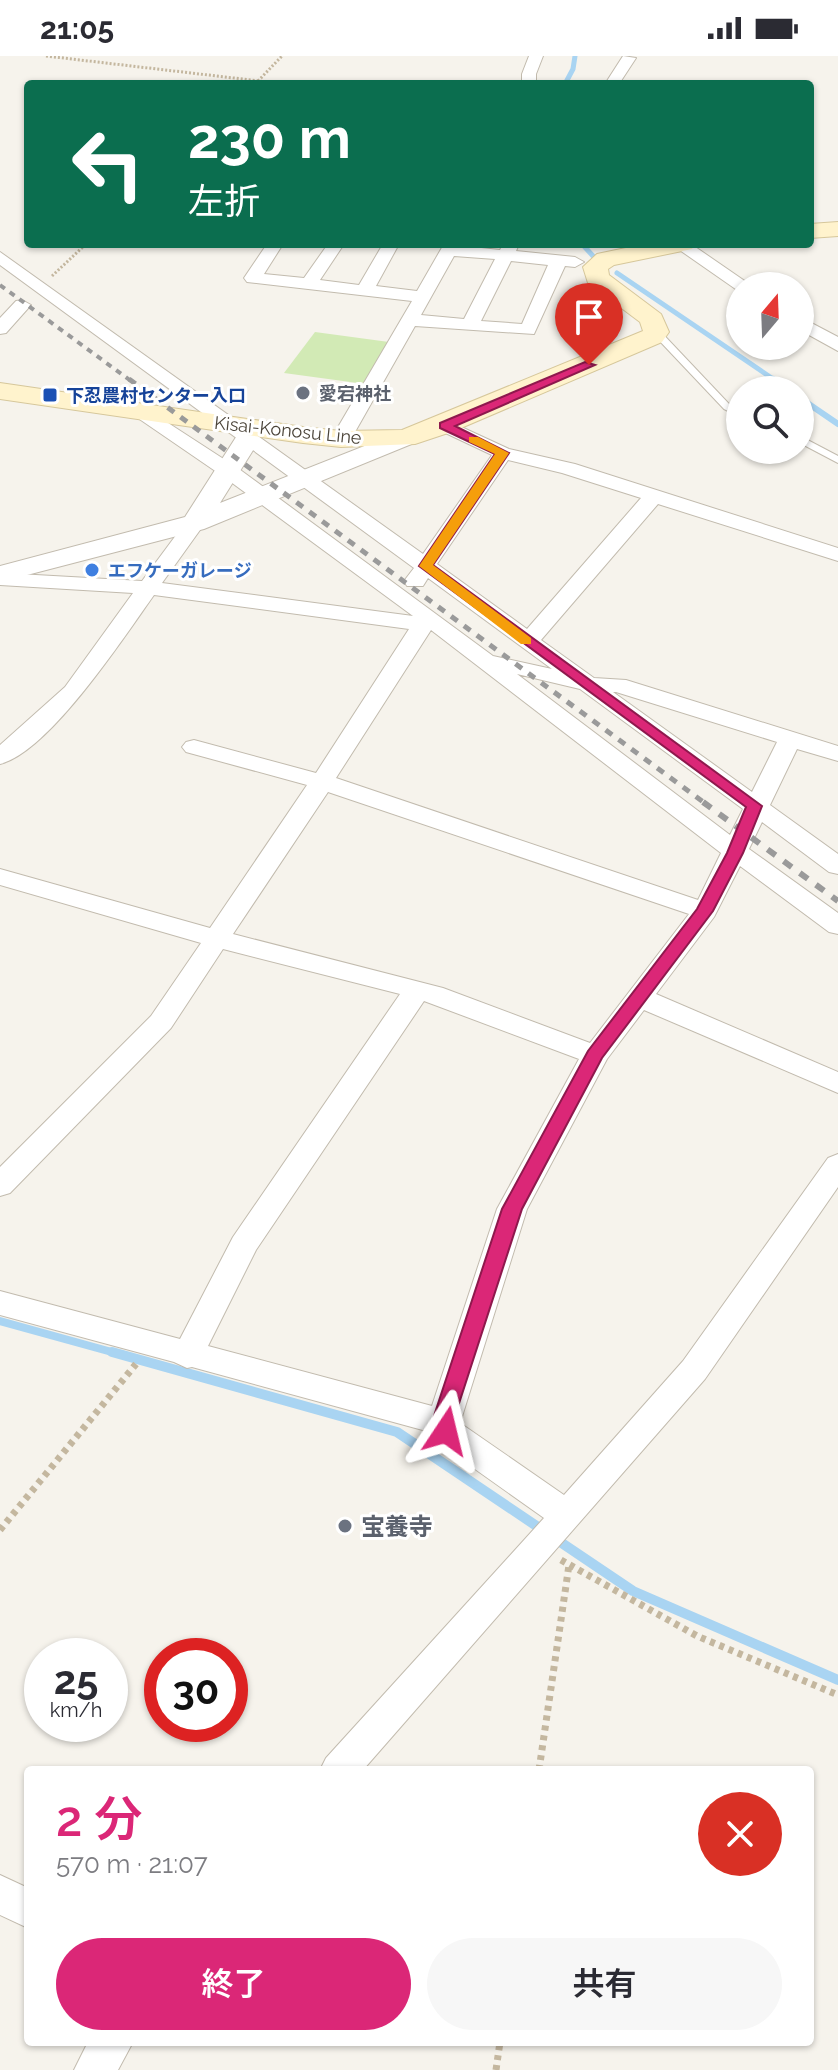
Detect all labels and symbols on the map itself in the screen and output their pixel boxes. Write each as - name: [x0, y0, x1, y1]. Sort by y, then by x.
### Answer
- north arrow: [726, 272, 814, 360]
- pin: [555, 283, 623, 365]
- place label: 愛宕神社: [319, 383, 391, 404]
- marker: 愛宕神社: [294, 384, 312, 402]
- place label: 下忍農村センター入口: [66, 385, 246, 406]
- marker: 下忍農村センター入口: [41, 386, 59, 404]
- street label: Kisai-Konosu Line: [213, 412, 363, 448]
- place label: エフケーガレージ: [108, 560, 252, 581]
- marker: エフケーガレージ: [83, 561, 101, 579]
- position arrow: [404, 1389, 488, 1473]
- place label: 宝養寺: [361, 1512, 433, 1541]
- marker: 宝養寺: [336, 1517, 354, 1535]
- speed limit sign: 30: [144, 1638, 248, 1742]

